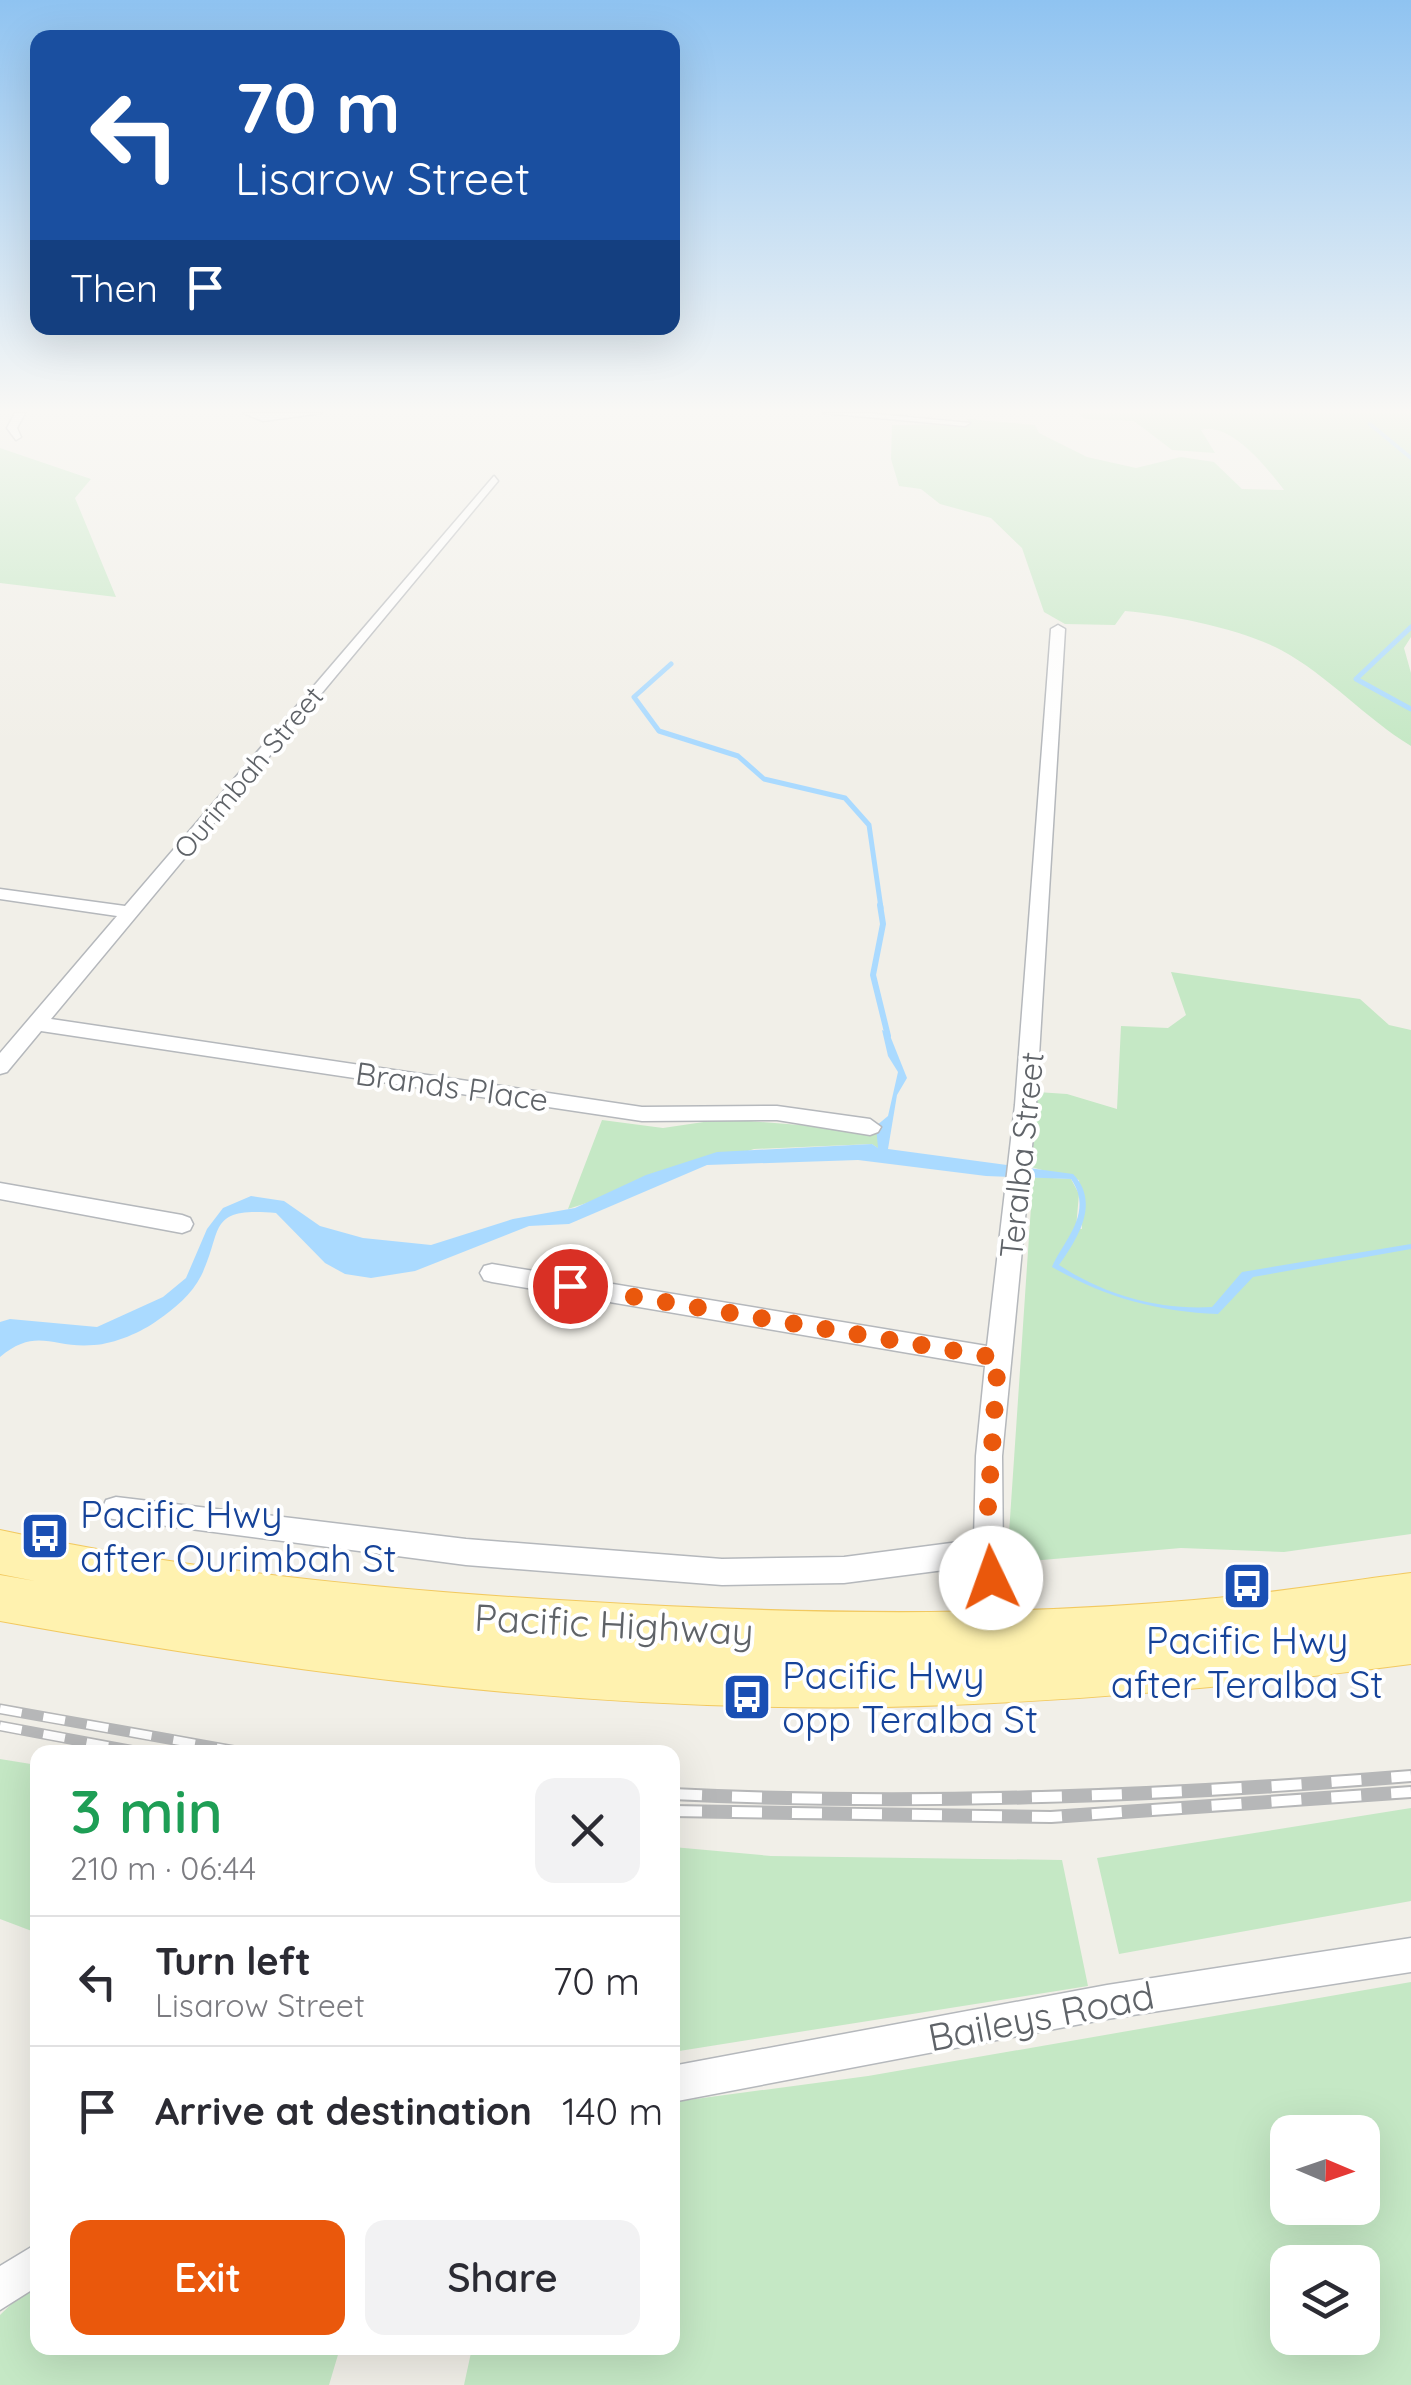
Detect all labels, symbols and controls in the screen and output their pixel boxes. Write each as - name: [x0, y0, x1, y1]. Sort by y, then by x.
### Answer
- text: 70 m: [235, 63, 401, 151]
- icon: left: [70, 70, 200, 200]
- text: Lisarow Street: [235, 150, 530, 206]
- icon: arrive: [178, 260, 233, 315]
- text: Then: [70, 264, 158, 312]
- street label: Ourimbah Street: [166, 679, 330, 865]
- street label: Teralba Street: [990, 1050, 1052, 1260]
- street label: Brands Place: [353, 1053, 551, 1119]
- pin: [528, 1244, 613, 1329]
- icon: arrive: [543, 1259, 598, 1314]
- place label: Pacific Hwy after Ourimbah St: [80, 1490, 396, 1582]
- bus stop icon: Pacific Hwy after Ourimbah St: [19, 1510, 71, 1562]
- position arrow: [939, 1526, 1043, 1630]
- bus stop icon: Pacific Hwy after Teralba St: [1221, 1560, 1273, 1612]
- street label: Pacific Highway: [473, 1593, 755, 1655]
- place label: Pacific Hwy after Teralba St: [1111, 1616, 1383, 1708]
- place label: Pacific Hwy opp Teralba St: [782, 1651, 1038, 1743]
- bus stop icon: Pacific Hwy opp Teralba St: [721, 1671, 773, 1723]
- text: 3 min: [70, 1773, 223, 1848]
- button: close: [535, 1778, 640, 1883]
- text: 210 m · 06:44: [70, 1848, 256, 1888]
- text: Turn left: [155, 1937, 311, 1985]
- icon: left: [70, 1954, 125, 2009]
- text: 70 m: [553, 1957, 640, 2005]
- street label: Baileys Road: [924, 1971, 1158, 2061]
- text: Lisarow Street: [155, 1985, 365, 2025]
- icon: arrive: [70, 2084, 125, 2139]
- text: Arrive at destination: [155, 2087, 532, 2135]
- text: 140 m: [562, 2087, 663, 2135]
- north arrow: [1270, 2115, 1380, 2225]
- map controls: [1270, 2115, 1380, 2355]
- button: Exit: [70, 2220, 345, 2335]
- button: Share: [365, 2220, 640, 2335]
- button: layers: [1270, 2245, 1380, 2355]

